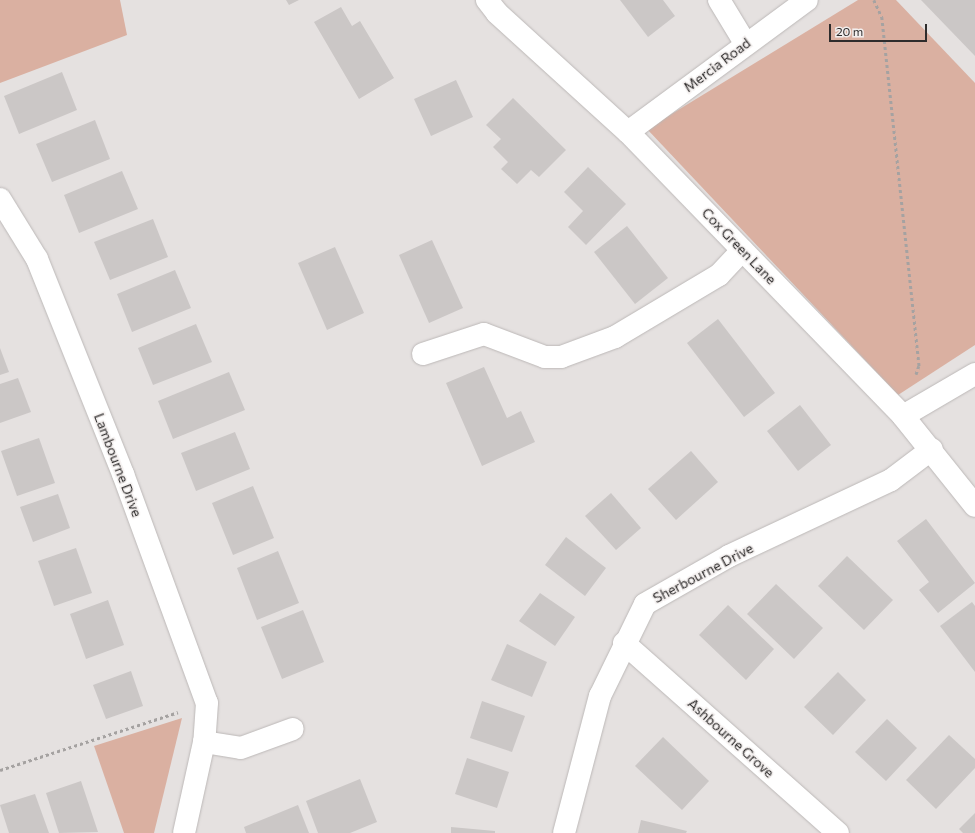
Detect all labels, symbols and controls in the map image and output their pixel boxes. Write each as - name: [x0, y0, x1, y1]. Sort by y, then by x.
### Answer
- scale bar: [831, 16, 929, 42]
- text: 20 m: [836, 24, 863, 38]
- street label: Mercia Road: [680, 34, 754, 96]
- street label: Cox Green Lane: [698, 204, 780, 288]
- street label: Lambourne Drive: [91, 411, 145, 519]
- street label: Sherbourne Drive: [650, 539, 756, 607]
- street label: Ashbourne Grove: [684, 695, 778, 781]

